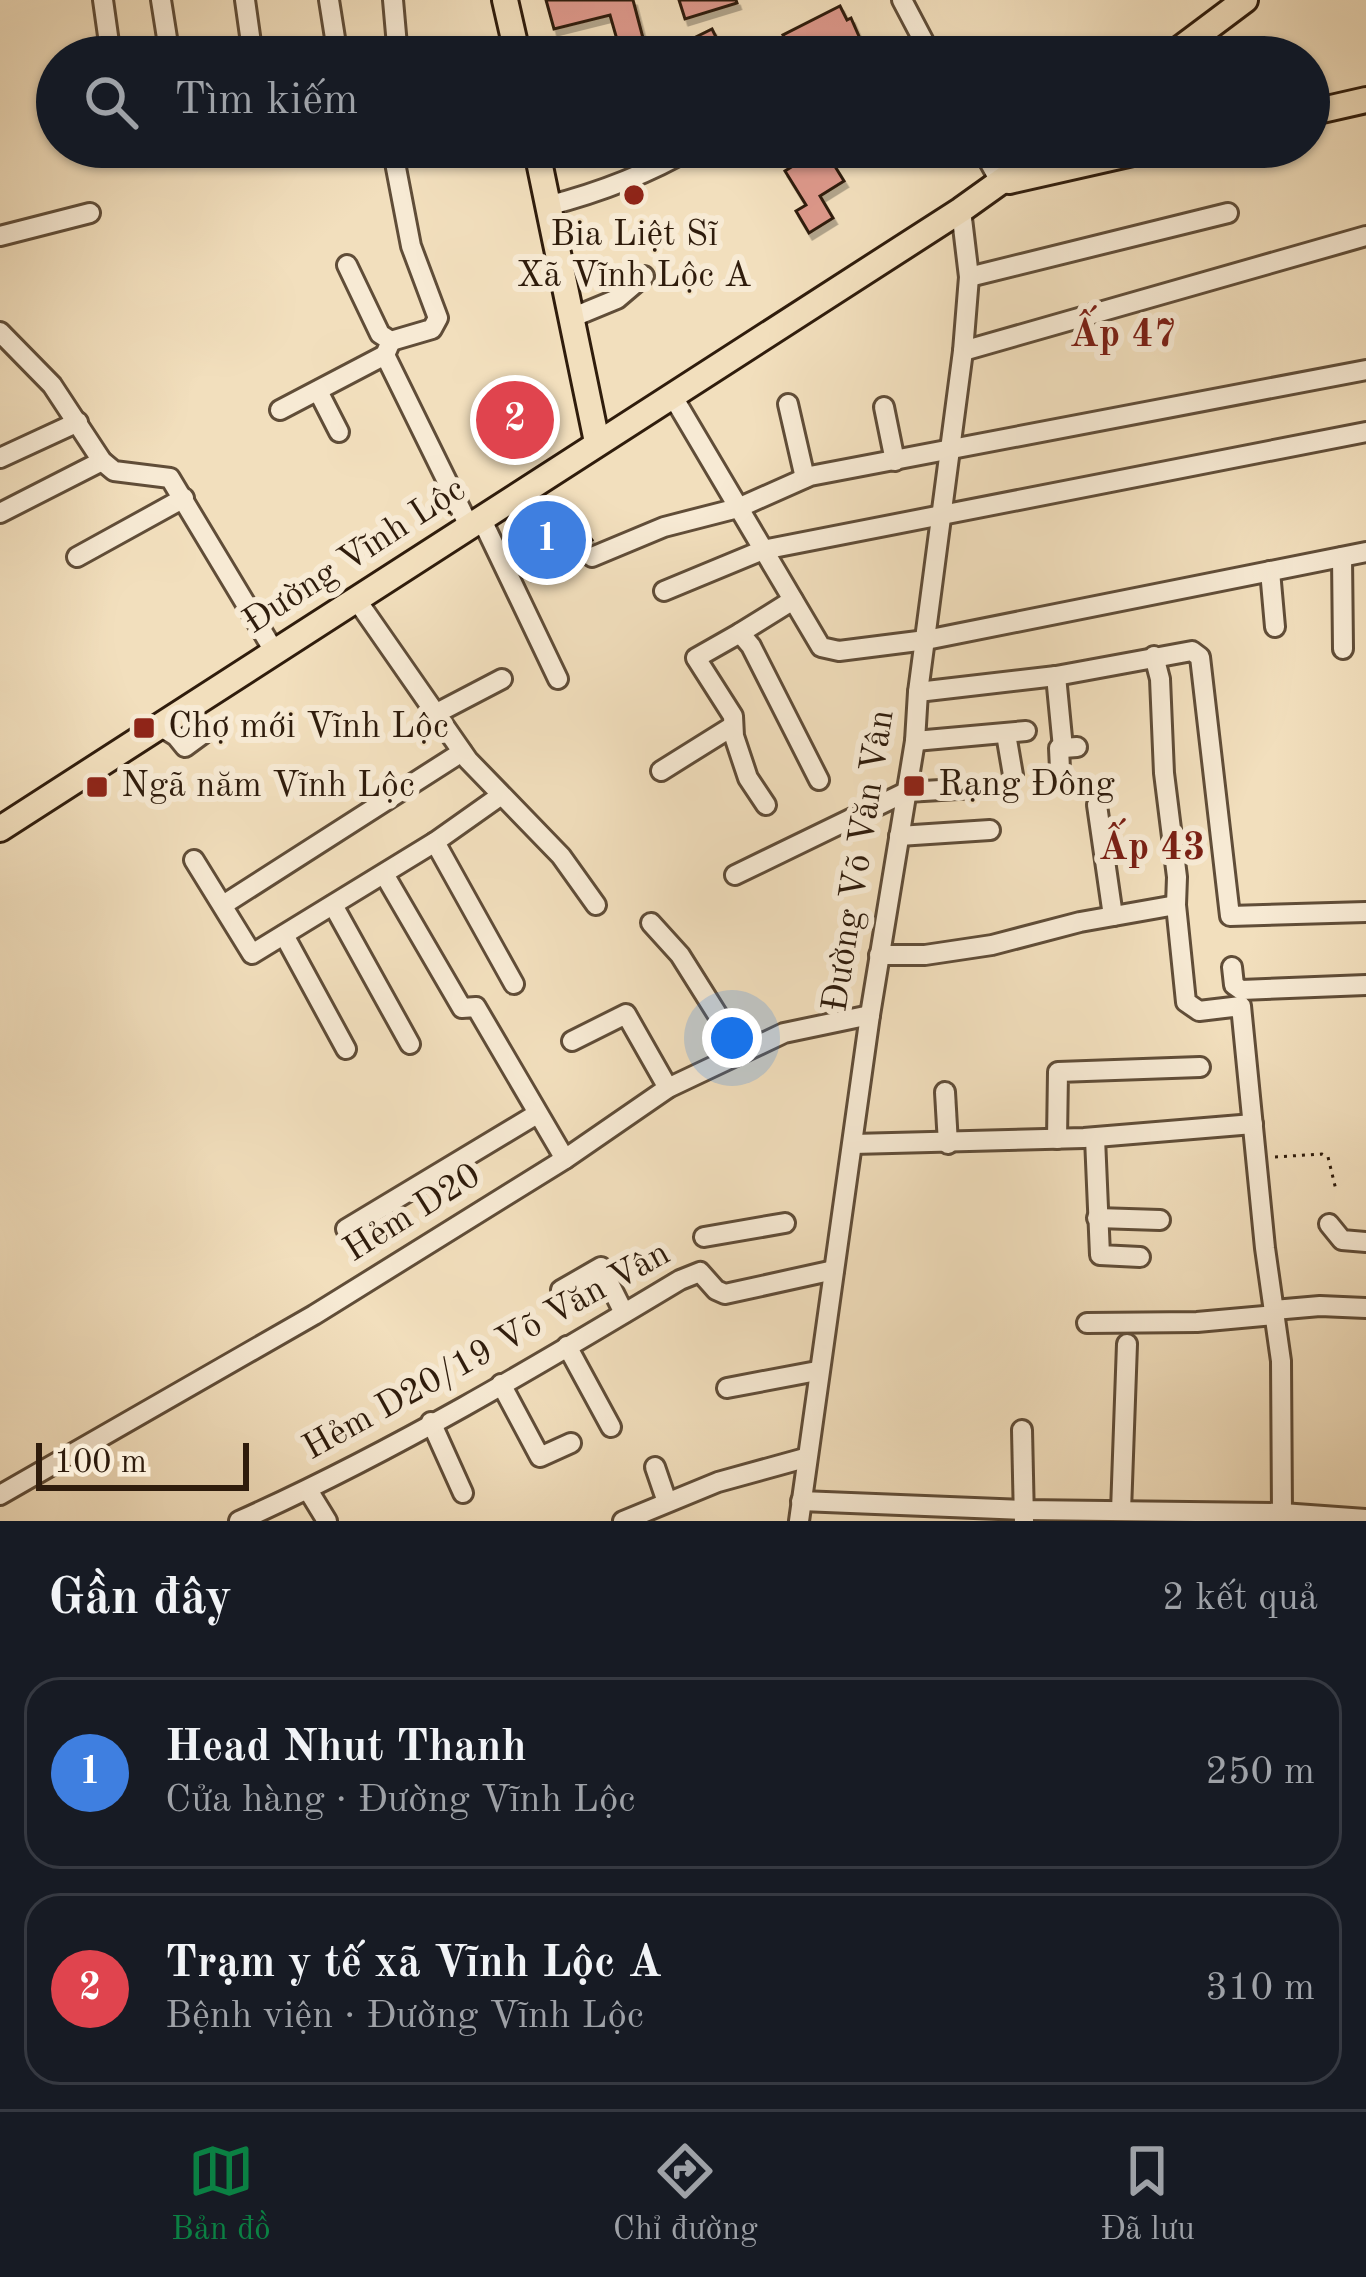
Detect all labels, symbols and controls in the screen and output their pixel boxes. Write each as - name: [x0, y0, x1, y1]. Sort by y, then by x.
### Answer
- search box: [36, 36, 1330, 168]
- icon: search: [78, 69, 144, 135]
- text: Tìm kiếm: [174, 79, 359, 124]
- marker: Bia Liệt Sĩ Xã Vĩnh Lộc A: [621, 182, 647, 208]
- place label: Bia Liệt Sĩ Xã Vĩnh Lộc A: [516, 218, 752, 295]
- district label: Ấp 47: [1070, 305, 1176, 355]
- pin: 2: [476, 375, 554, 465]
- street label: Đường Vĩnh Lộc: [238, 472, 472, 642]
- pin: 1: [508, 495, 586, 585]
- street label: Đường Võ Văn Vân: [818, 707, 902, 1015]
- place label: Chợ mới Vĩnh Lộc: [168, 710, 449, 746]
- marker: Chợ mới Vĩnh Lộc: [131, 715, 157, 741]
- place label: Rạng Đông: [938, 768, 1115, 804]
- place label: Ngã năm Vĩnh Lộc: [121, 769, 415, 805]
- marker: Rạng Đông: [901, 773, 927, 799]
- marker: Ngã năm Vĩnh Lộc: [84, 774, 110, 800]
- district label: Ấp 43: [1099, 818, 1205, 868]
- your location: [702, 1008, 762, 1068]
- street label: Hẻm D20: [338, 1158, 488, 1270]
- street label: Hẻm D20/19 Võ Văn Vân: [298, 1236, 676, 1468]
- scale bar: [36, 1437, 249, 1490]
- text: 100 m: [54, 1447, 147, 1480]
- text: Gần đây: [48, 1574, 232, 1625]
- text: 2 kết quả: [1162, 1579, 1318, 1618]
- text: Head Nhut Thanh: [165, 1726, 527, 1771]
- text: 1: [79, 1753, 101, 1792]
- text: 250 m: [1205, 1753, 1315, 1792]
- text: Cửa hàng · Đường Vĩnh Lộc: [165, 1781, 635, 1820]
- text: Trạm y tế xã Vĩnh Lộc A: [165, 1942, 662, 1987]
- text: 2: [79, 1969, 101, 2008]
- text: 310 m: [1205, 1969, 1315, 2008]
- text: Bệnh viện · Đường Vĩnh Lộc: [165, 1997, 644, 2036]
- tab: Bản đồ: [171, 2138, 271, 2251]
- tab: Chỉ đường: [613, 2138, 758, 2251]
- tab: Đã lưu: [1100, 2138, 1195, 2251]

